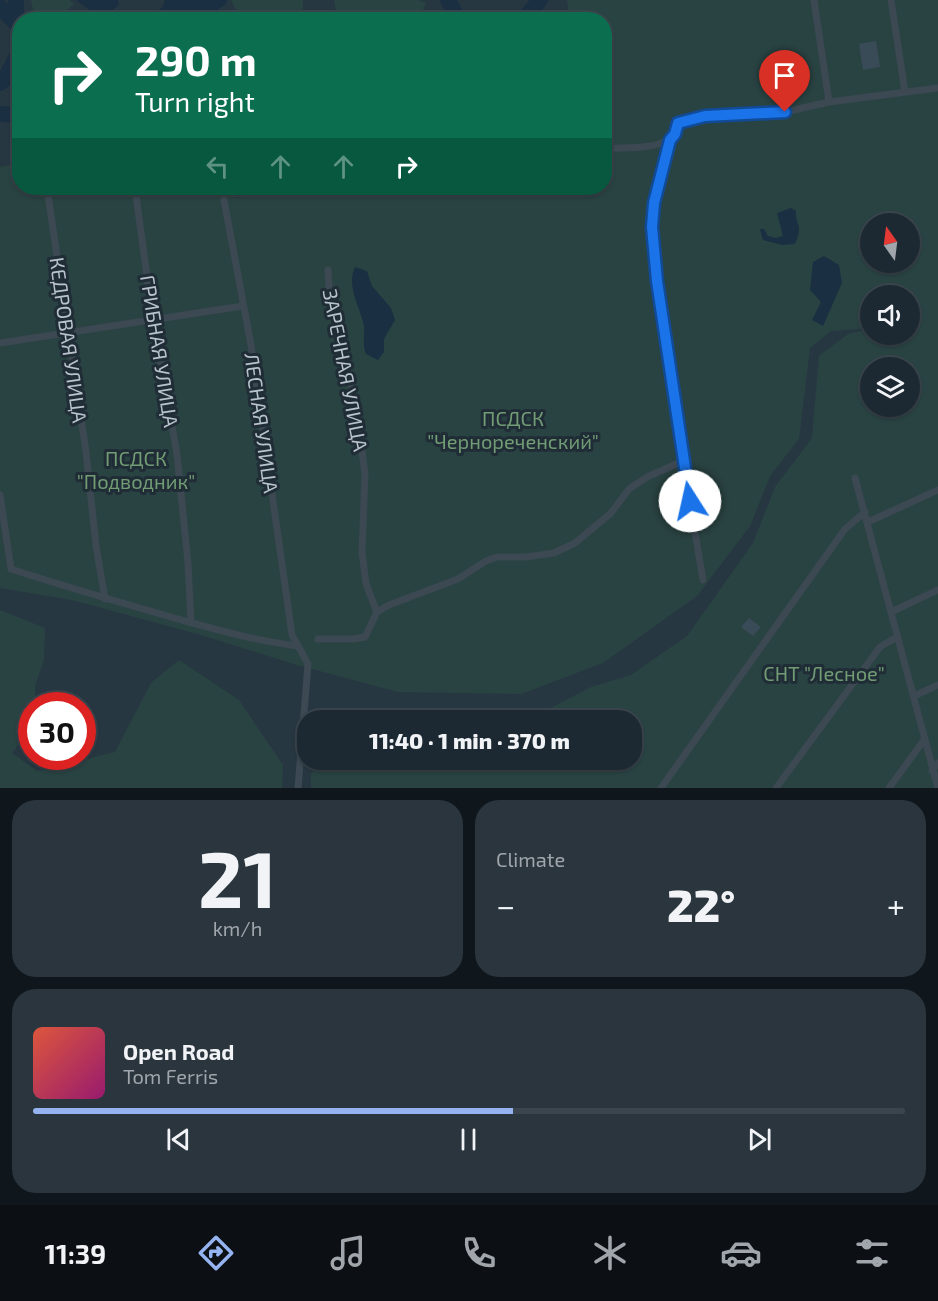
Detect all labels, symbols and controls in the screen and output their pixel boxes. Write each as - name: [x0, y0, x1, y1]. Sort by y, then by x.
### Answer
- text: 290 m: [135, 34, 257, 84]
- icon: right: [36, 36, 114, 114]
- pin: [759, 50, 810, 112]
- icon: arrive: [768, 59, 801, 92]
- text: Turn right: [135, 85, 255, 117]
- icon: left: [201, 150, 234, 183]
- icon: ahead: [264, 150, 297, 183]
- icon: ahead: [327, 150, 360, 183]
- icon: right: [390, 150, 423, 183]
- north arrow: [860, 213, 920, 273]
- map controls: [860, 213, 920, 417]
- street label: КЕДРОВАЯ УЛИЦА: [45, 256, 93, 425]
- street label: ГРИБНАЯ УЛИЦА: [136, 273, 184, 429]
- button: sound: [860, 285, 920, 345]
- street label: ЗАРЕЧНАЯ УЛИЦА: [318, 287, 374, 454]
- street label: ЛЕСНАЯ УЛИЦА: [240, 351, 284, 495]
- button: layers: [860, 357, 920, 417]
- park label: ПСДСК "Чернореченский": [427, 406, 599, 453]
- park label: ПСДСК "Подводник": [77, 446, 195, 493]
- position arrow: [658, 469, 722, 533]
- park label: СНТ "Лесное": [763, 661, 885, 685]
- speed limit sign: 30: [18, 692, 96, 770]
- text: 11:40 · 1 min · 370 m: [369, 727, 570, 753]
- text: 21: [198, 830, 277, 924]
- text: Climate: [496, 847, 565, 871]
- text: 22°: [667, 877, 735, 931]
- text: −: [496, 885, 515, 925]
- text: +: [887, 885, 905, 925]
- text: km/h: [213, 916, 262, 940]
- text: Open Road: [123, 1038, 235, 1064]
- text: Tom Ferris: [123, 1064, 218, 1088]
- icon: previous: [162, 1123, 195, 1156]
- icon: pause: [452, 1123, 485, 1156]
- icon: next: [743, 1123, 776, 1156]
- icon: directions: [195, 1232, 237, 1274]
- icon: music: [327, 1232, 369, 1274]
- icon: phone: [458, 1232, 500, 1274]
- icon: climate: [589, 1232, 631, 1274]
- icon: car: [720, 1232, 762, 1274]
- icon: filters: [851, 1232, 893, 1274]
- text: 11:39: [45, 1237, 106, 1269]

